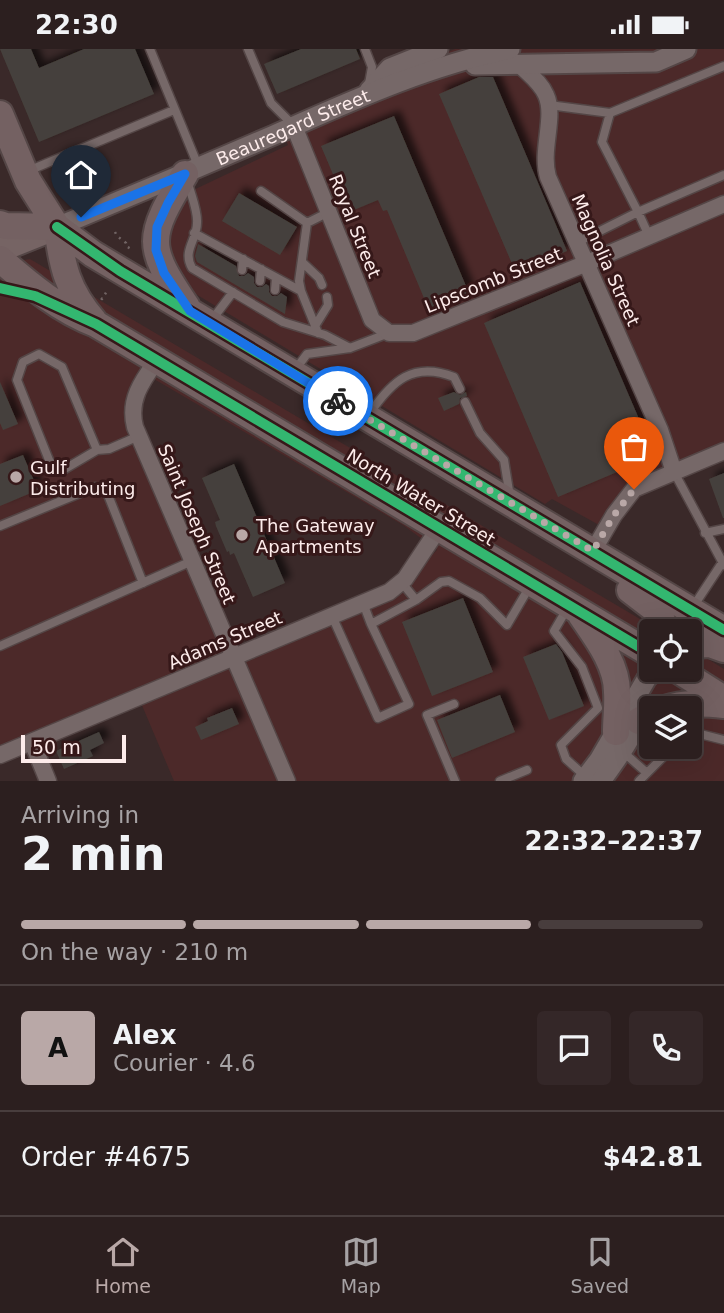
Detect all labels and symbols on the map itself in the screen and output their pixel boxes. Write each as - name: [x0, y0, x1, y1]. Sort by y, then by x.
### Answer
- street label: Beauregard Street: [213, 84, 373, 169]
- pin: [51, 145, 111, 217]
- street label: Royal Street: [325, 171, 385, 281]
- street label: Magnolia Street: [568, 191, 644, 329]
- street label: Lipscomb Street: [421, 243, 565, 317]
- courier: [303, 366, 373, 436]
- pin: [604, 417, 664, 489]
- street label: Saint Joseph Street: [154, 441, 240, 607]
- street label: North Water Street: [343, 444, 499, 550]
- place label: Gulf Distributing: [30, 457, 135, 499]
- marker: Gulf Distributing: [8, 469, 24, 485]
- place label: The Gateway Apartments: [255, 515, 375, 557]
- marker: The Gateway Apartments: [234, 527, 250, 543]
- street label: Adams Street: [165, 607, 285, 673]
- scale bar: [21, 732, 126, 764]

